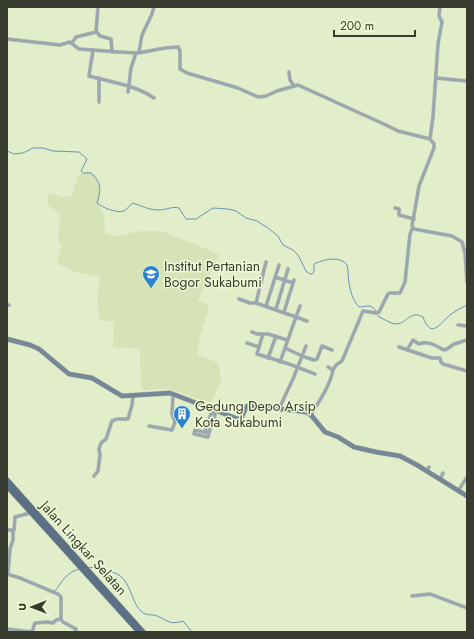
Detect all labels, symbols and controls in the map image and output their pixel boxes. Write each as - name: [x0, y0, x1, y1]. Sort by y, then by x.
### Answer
- scale bar: [334, 12, 415, 38]
- text: 200 m: [340, 17, 374, 35]
- place label: Institut Pertanian Bogor Sukabumi: [164, 256, 262, 292]
- school or university icon: Institut Pertanian Bogor Sukabumi: [141, 264, 161, 289]
- place label: Gedung Depo Arsip Kota Sukabumi: [195, 396, 316, 432]
- building icon: Gedung Depo Arsip Kota Sukabumi: [172, 404, 192, 429]
- street label: Jalan Lingkar Selatan: [35, 495, 132, 600]
- north arrow: [12, 587, 52, 627]
- text: U: [14, 603, 30, 611]

